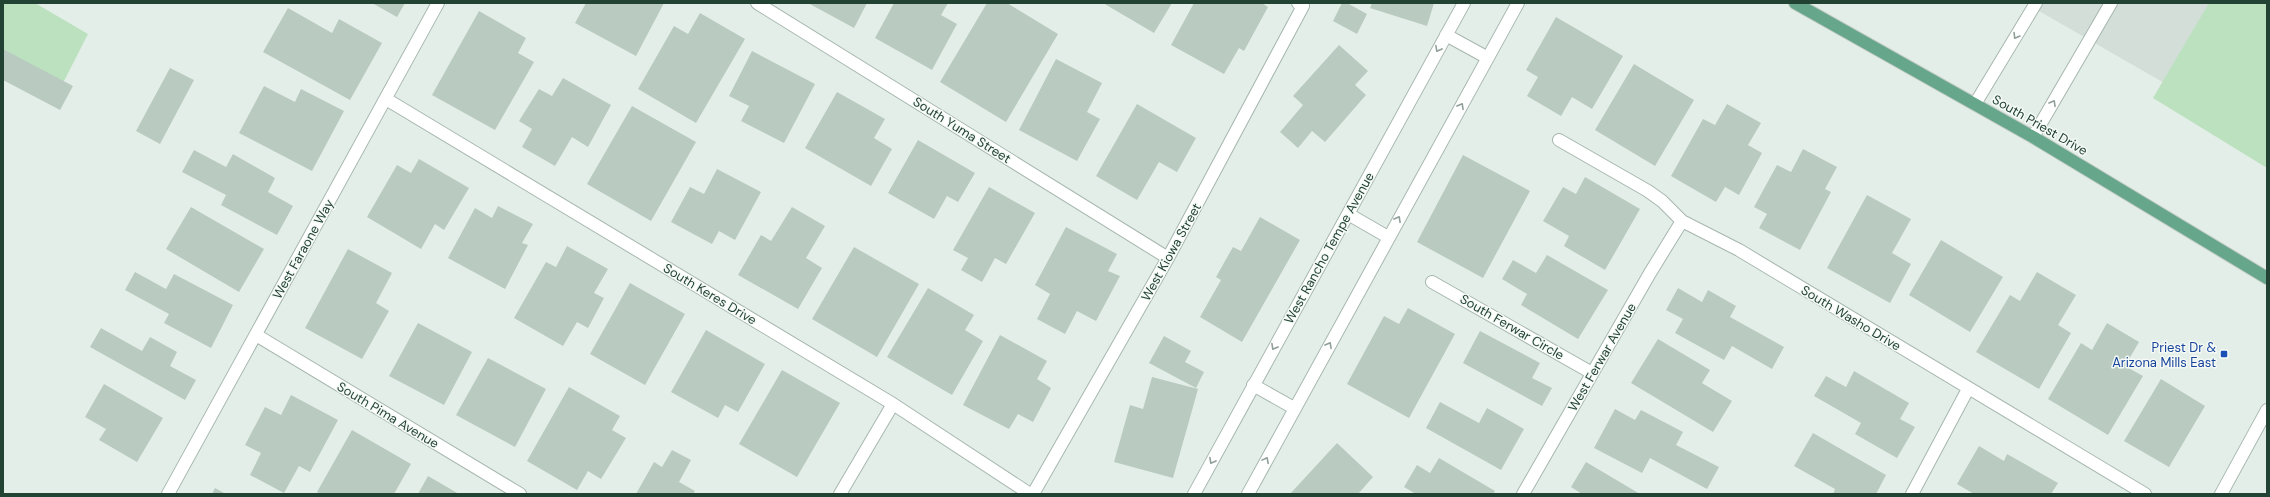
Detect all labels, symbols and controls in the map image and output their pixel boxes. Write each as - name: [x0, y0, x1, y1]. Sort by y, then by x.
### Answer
- one-way arrow: [2013, 32, 2020, 39]
- one-way arrow: [1436, 45, 1443, 52]
- street label: South Priest Drive: [1989, 91, 2091, 159]
- street label: South Yuma Street: [910, 93, 1014, 167]
- one-way arrow: [2048, 100, 2055, 107]
- one-way arrow: [1456, 102, 1464, 110]
- street label: West Rancho Tempe Avenue: [1280, 169, 1378, 327]
- street label: West Faraone Way: [269, 196, 337, 302]
- street label: West Kiowa Street: [1137, 200, 1205, 304]
- one-way arrow: [1393, 216, 1401, 223]
- street label: South Keres Drive: [660, 259, 760, 329]
- street label: South Washo Drive: [1798, 281, 1904, 355]
- street label: South Ferwar Circle: [1457, 290, 1567, 364]
- street label: West Ferwar Avenue: [1564, 300, 1640, 414]
- place label: Priest Dr & Arizona Mills East: [2112, 339, 2216, 371]
- one-way arrow: [1324, 342, 1331, 350]
- one-way arrow: [1272, 343, 1279, 350]
- marker: Priest Dr & Arizona Mills East: [2219, 349, 2229, 359]
- street label: South Pima Avenue: [334, 378, 442, 452]
- one-way arrow: [1262, 456, 1269, 464]
- one-way arrow: [1209, 457, 1217, 464]

